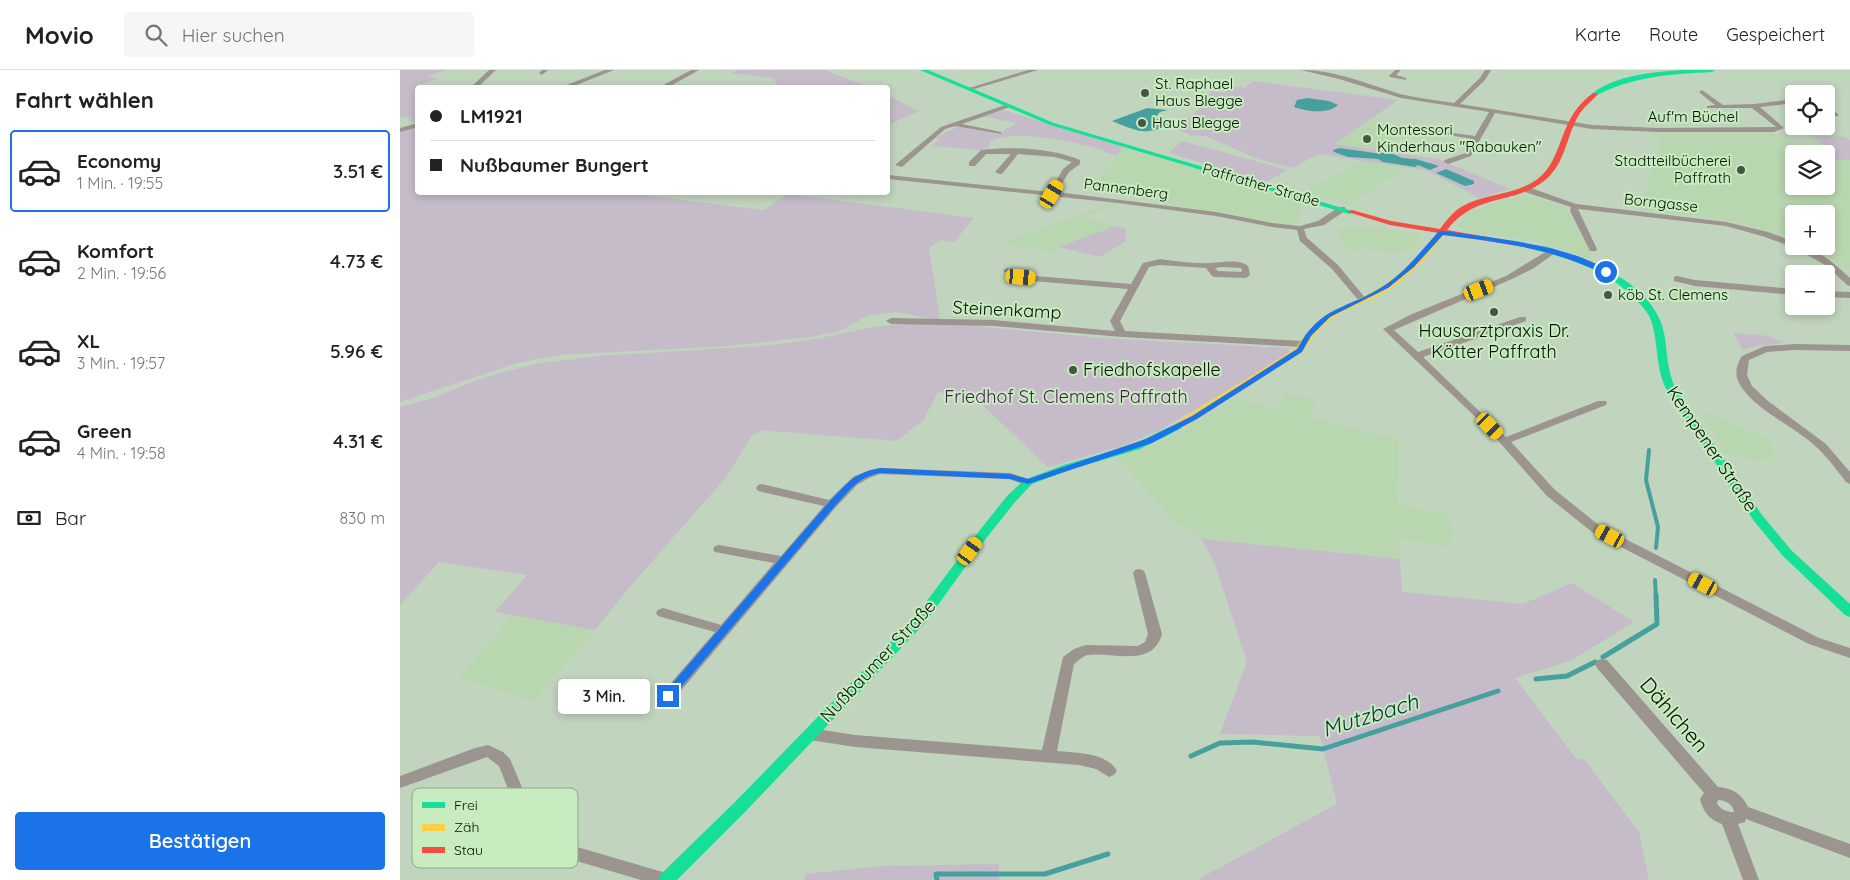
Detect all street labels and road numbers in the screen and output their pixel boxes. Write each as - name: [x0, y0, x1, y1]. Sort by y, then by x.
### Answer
- street label: Auf'm Büchel: [1648, 107, 1738, 126]
- street label: Paffrather Straße: [1200, 159, 1322, 210]
- street label: Pannenberg: [1083, 174, 1169, 203]
- street label: Borngasse: [1623, 189, 1699, 216]
- street label: Steinenkamp: [952, 295, 1062, 324]
- street label: Kempener Straße: [1662, 381, 1763, 516]
- street label: Nußbaumer Straße: [815, 594, 940, 727]
- street label: Dählchen: [1635, 671, 1714, 757]

